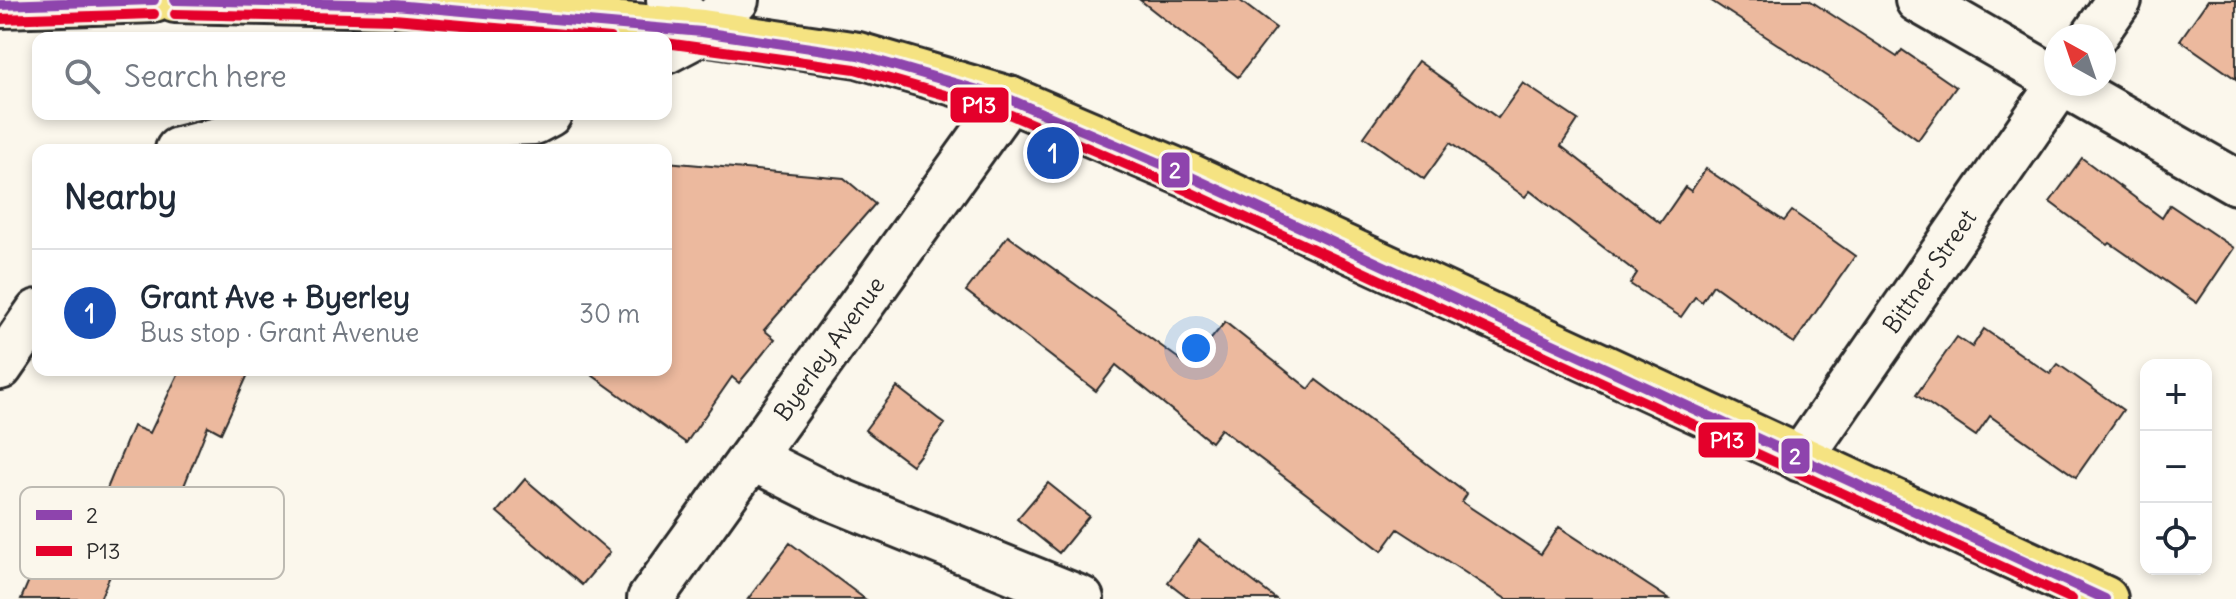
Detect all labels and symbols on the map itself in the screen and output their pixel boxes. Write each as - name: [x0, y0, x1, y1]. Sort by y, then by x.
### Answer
- north arrow: [2044, 24, 2116, 96]
- line badge: P13: [949, 86, 1010, 124]
- text: P13: [962, 91, 996, 119]
- pin: 1: [1027, 123, 1079, 183]
- line badge: 2: [1160, 151, 1191, 189]
- text: 2: [1169, 156, 1181, 184]
- street label: Bittner Street: [1876, 203, 1982, 339]
- street label: Byerley Avenue: [767, 270, 891, 426]
- your location: [1176, 328, 1216, 368]
- line badge: P13: [1697, 421, 1757, 459]
- text: P13: [1710, 426, 1744, 454]
- line badge: 2: [1780, 437, 1811, 475]
- text: 2: [1789, 442, 1801, 470]
- legend: [20, 487, 284, 579]
- text: 2: [86, 501, 98, 529]
- text: P13: [86, 537, 120, 565]

